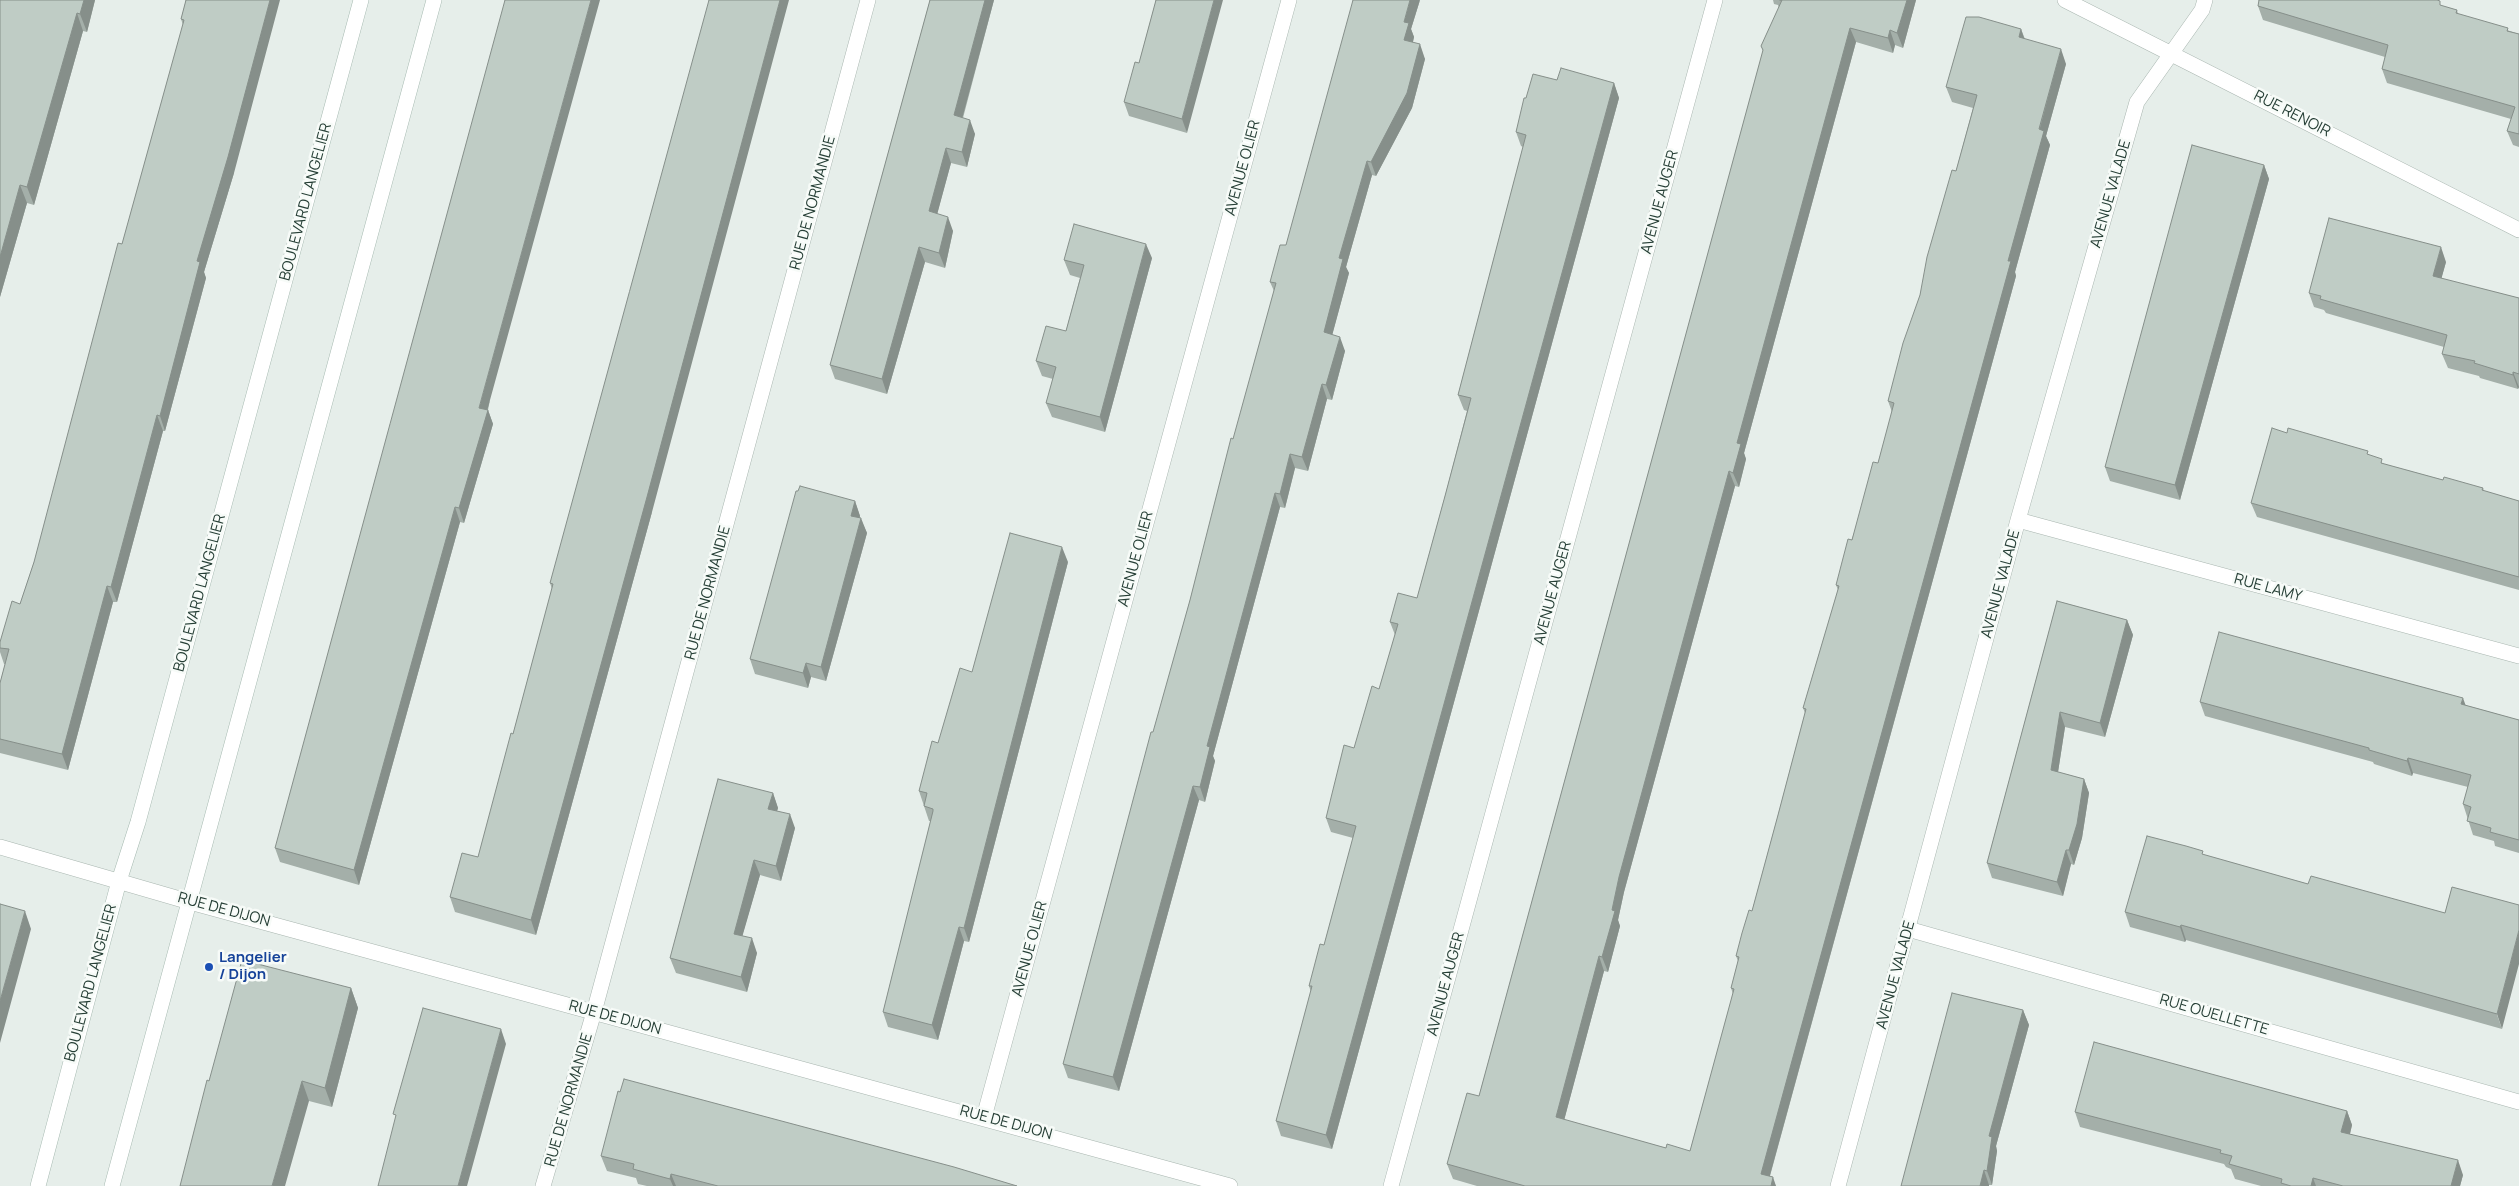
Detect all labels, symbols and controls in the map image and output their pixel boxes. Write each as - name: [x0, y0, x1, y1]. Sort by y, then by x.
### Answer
- street label: RUE RENOIR: [2251, 87, 2333, 141]
- street label: AVENUE OLIER: [1222, 118, 1264, 218]
- street label: BOULEVARD LANGELIER: [276, 121, 336, 283]
- street label: RUE DE NORMANDIE: [786, 134, 840, 272]
- street label: AVENUE VALADE: [2087, 138, 2135, 250]
- street label: AVENUE AUGER: [1637, 148, 1683, 256]
- street label: AVENUE OLIER: [1115, 509, 1157, 609]
- street label: BOULEVARD LANGELIER: [170, 512, 230, 674]
- street label: RUE DE NORMANDIE: [681, 524, 735, 662]
- street label: AVENUE VALADE: [1978, 528, 2024, 640]
- street label: AVENUE AUGER: [1530, 539, 1576, 647]
- street label: RUE LAMY: [2232, 570, 2304, 606]
- street label: RUE DE DIJON: [176, 889, 272, 931]
- street label: AVENUE OLIER: [1009, 899, 1051, 999]
- street label: BOULEVARD LANGELIER: [61, 902, 121, 1064]
- street label: AVENUE VALADE: [1873, 919, 1919, 1031]
- street label: AVENUE AUGER: [1423, 930, 1469, 1038]
- place label: Langelier / Dijon: [219, 949, 287, 984]
- marker: Langelier / Dijon: [203, 961, 215, 973]
- street label: RUE OUELLETTE: [2157, 991, 2271, 1039]
- street label: RUE DE DIJON: [567, 997, 663, 1039]
- street label: RUE DE NORMANDIE: [541, 1031, 597, 1169]
- street label: RUE DE DIJON: [958, 1102, 1054, 1144]

